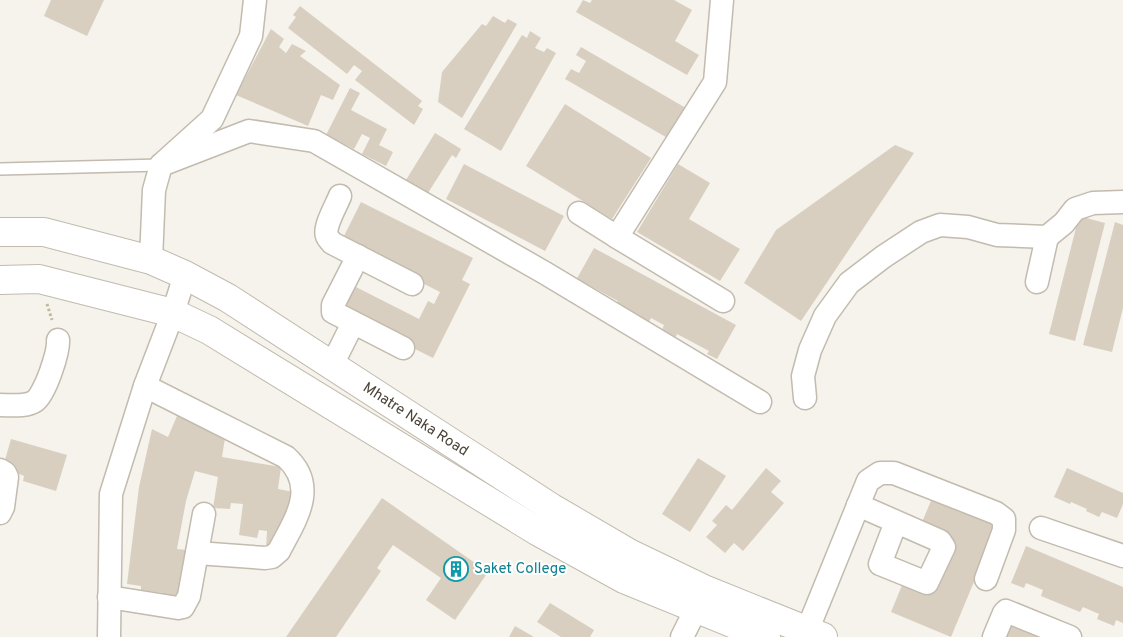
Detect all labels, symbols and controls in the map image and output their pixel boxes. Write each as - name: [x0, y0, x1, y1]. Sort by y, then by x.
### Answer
- street label: Mhatre Naka Road: [359, 378, 472, 461]
- building icon: Saket College: [443, 556, 469, 582]
- place label: Saket College: [474, 560, 566, 579]

